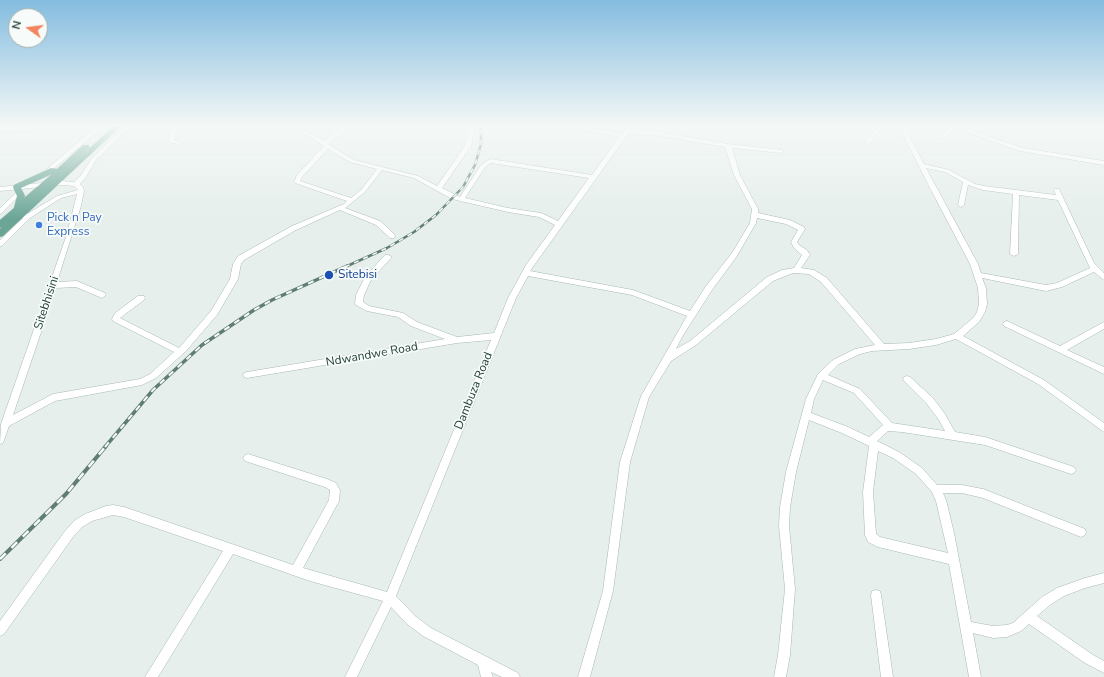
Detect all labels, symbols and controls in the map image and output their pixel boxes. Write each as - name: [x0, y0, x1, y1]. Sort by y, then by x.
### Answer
- north arrow: [8, 8, 48, 48]
- text: N: [9, 19, 25, 31]
- place label: Pick n Pay Express: [47, 211, 102, 239]
- marker: Pick n Pay Express: [34, 220, 44, 230]
- place label: Sitebisi: [338, 268, 377, 282]
- marker: Sitebisi: [323, 269, 335, 281]
- street label: Sitebhisini: [32, 274, 62, 332]
- street label: Ndwandwe Road: [325, 340, 419, 370]
- street label: Dambuza Road: [452, 350, 496, 432]

